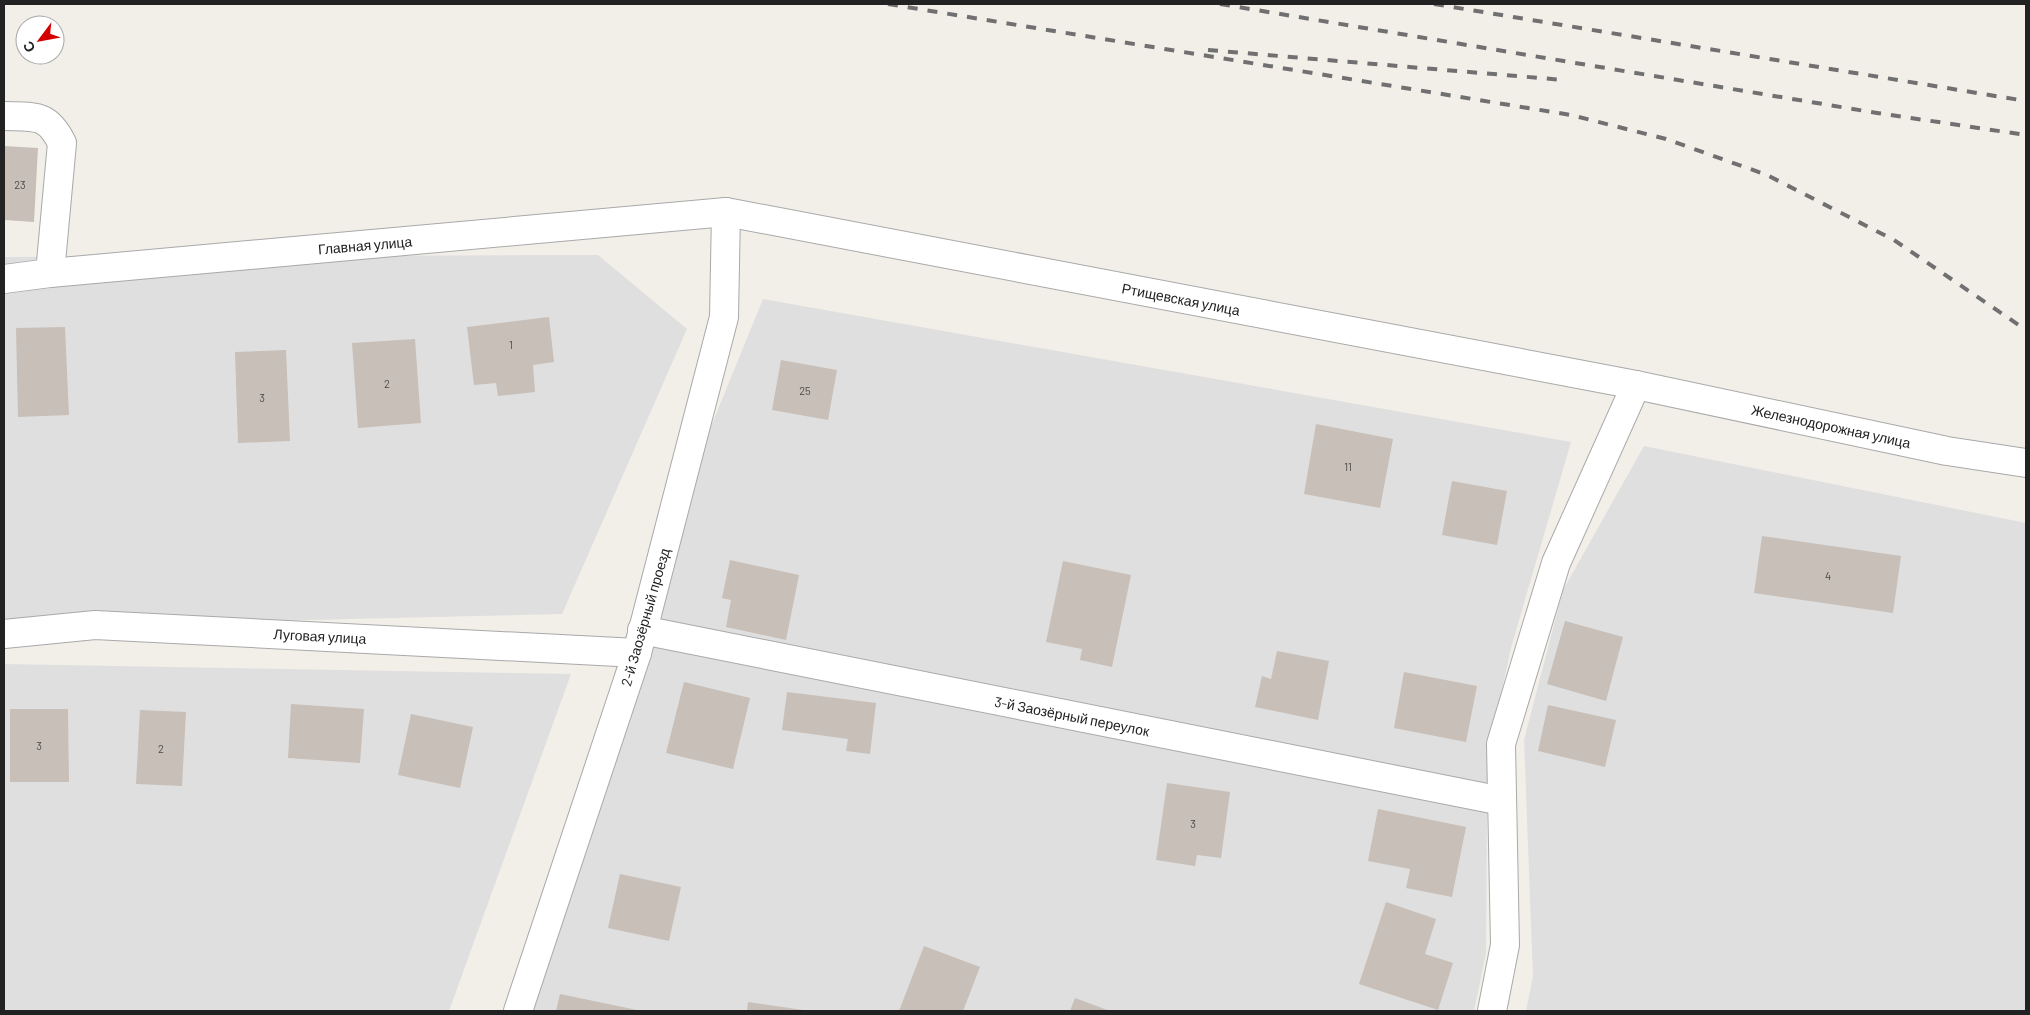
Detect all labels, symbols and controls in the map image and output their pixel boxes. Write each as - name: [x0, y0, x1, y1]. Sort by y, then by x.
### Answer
- north arrow: [15, 15, 65, 65]
- text: С: [19, 38, 38, 56]
- house number: 23: [14, 178, 26, 191]
- street label: Главная улица: [317, 232, 413, 258]
- street label: Ртищевская улица: [1120, 279, 1242, 319]
- house number: 1: [509, 338, 513, 351]
- house number: 2: [384, 377, 390, 390]
- house number: 25: [799, 384, 811, 397]
- house number: 3: [259, 391, 265, 404]
- street label: Железнодорожная улица: [1750, 401, 1912, 451]
- house number: 11: [1344, 460, 1352, 473]
- street label: 2-й Заозёрный проезд: [617, 546, 673, 688]
- house number: 4: [1825, 569, 1831, 582]
- street label: Луговая улица: [273, 625, 367, 647]
- street label: 3-й Заозёрный переулок: [993, 693, 1152, 740]
- house number: 3: [36, 739, 42, 752]
- house number: 2: [158, 742, 164, 755]
- house number: 3: [1190, 817, 1196, 830]

